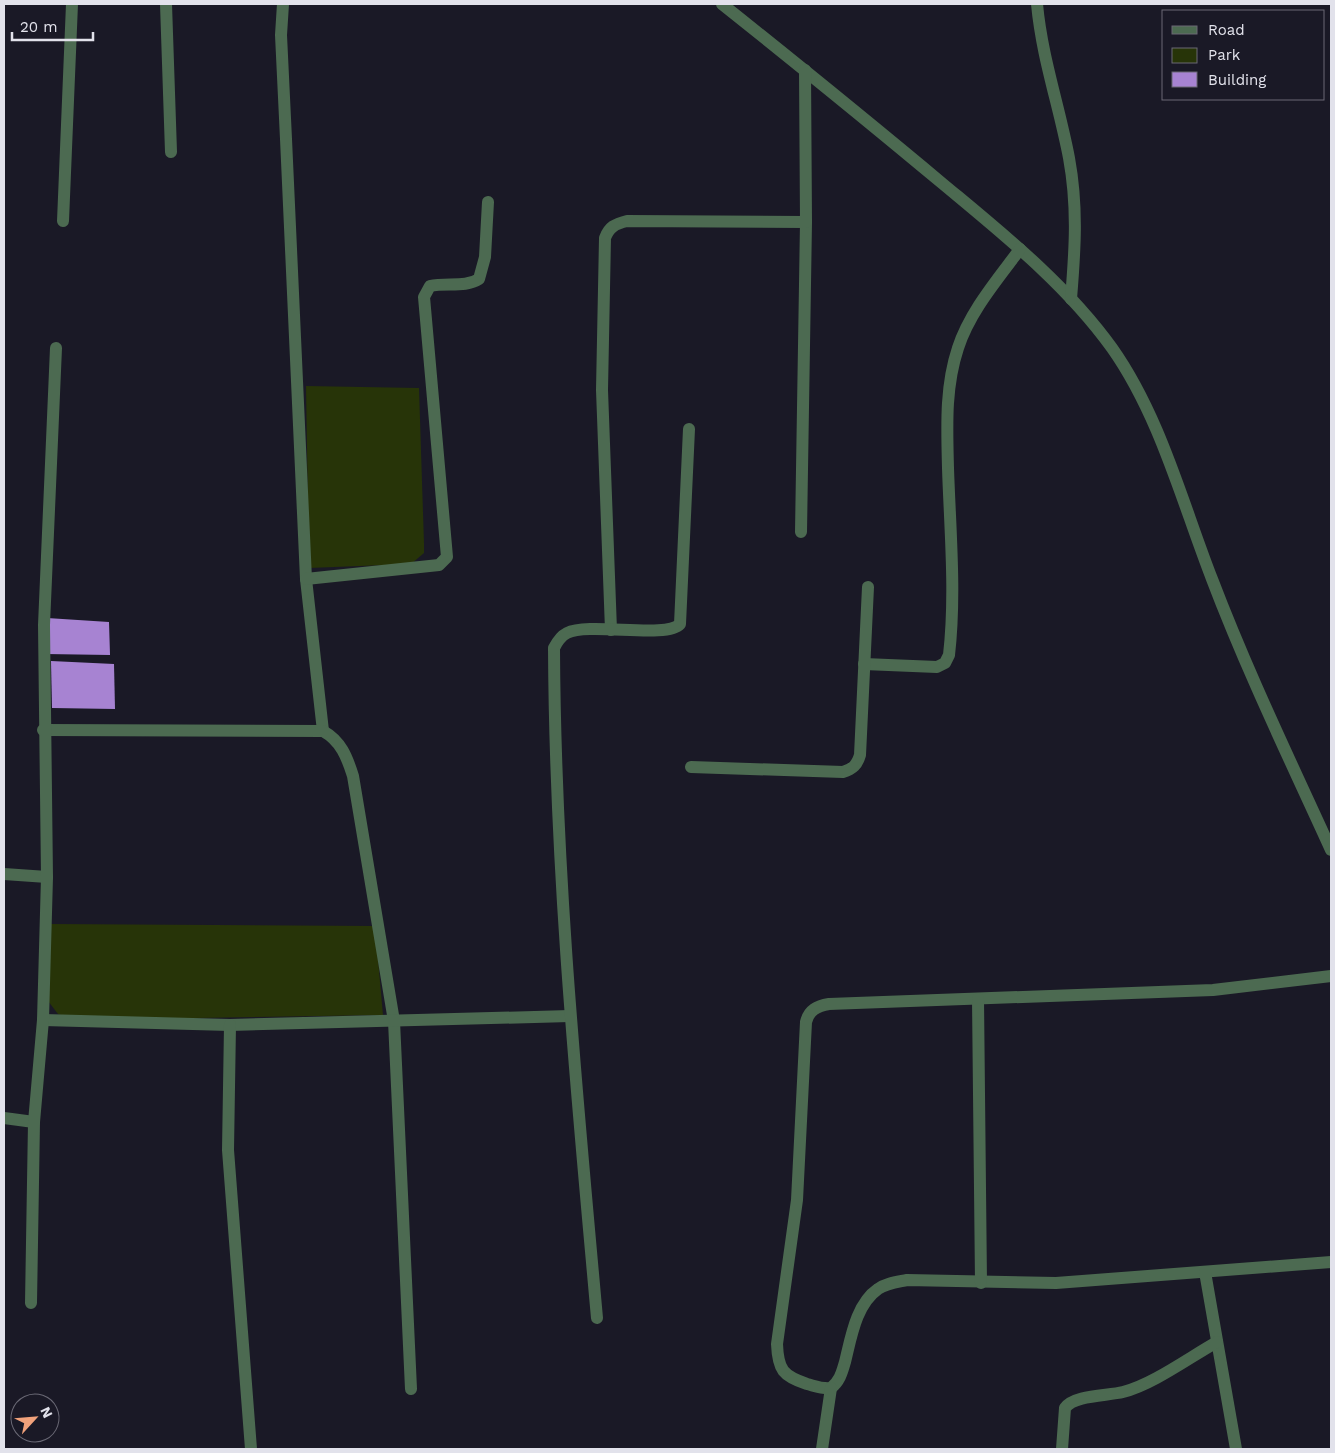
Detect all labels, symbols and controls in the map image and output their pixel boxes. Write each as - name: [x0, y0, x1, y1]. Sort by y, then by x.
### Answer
- scale bar: [12, 10, 94, 42]
- legend: [1162, 10, 1325, 100]
- text: 20 m: [20, 18, 58, 36]
- text: Road: [1208, 21, 1245, 39]
- text: Park: [1208, 46, 1241, 64]
- text: Building: [1208, 71, 1266, 89]
- north arrow: [10, 1393, 60, 1443]
- text: N: [37, 1404, 56, 1420]

